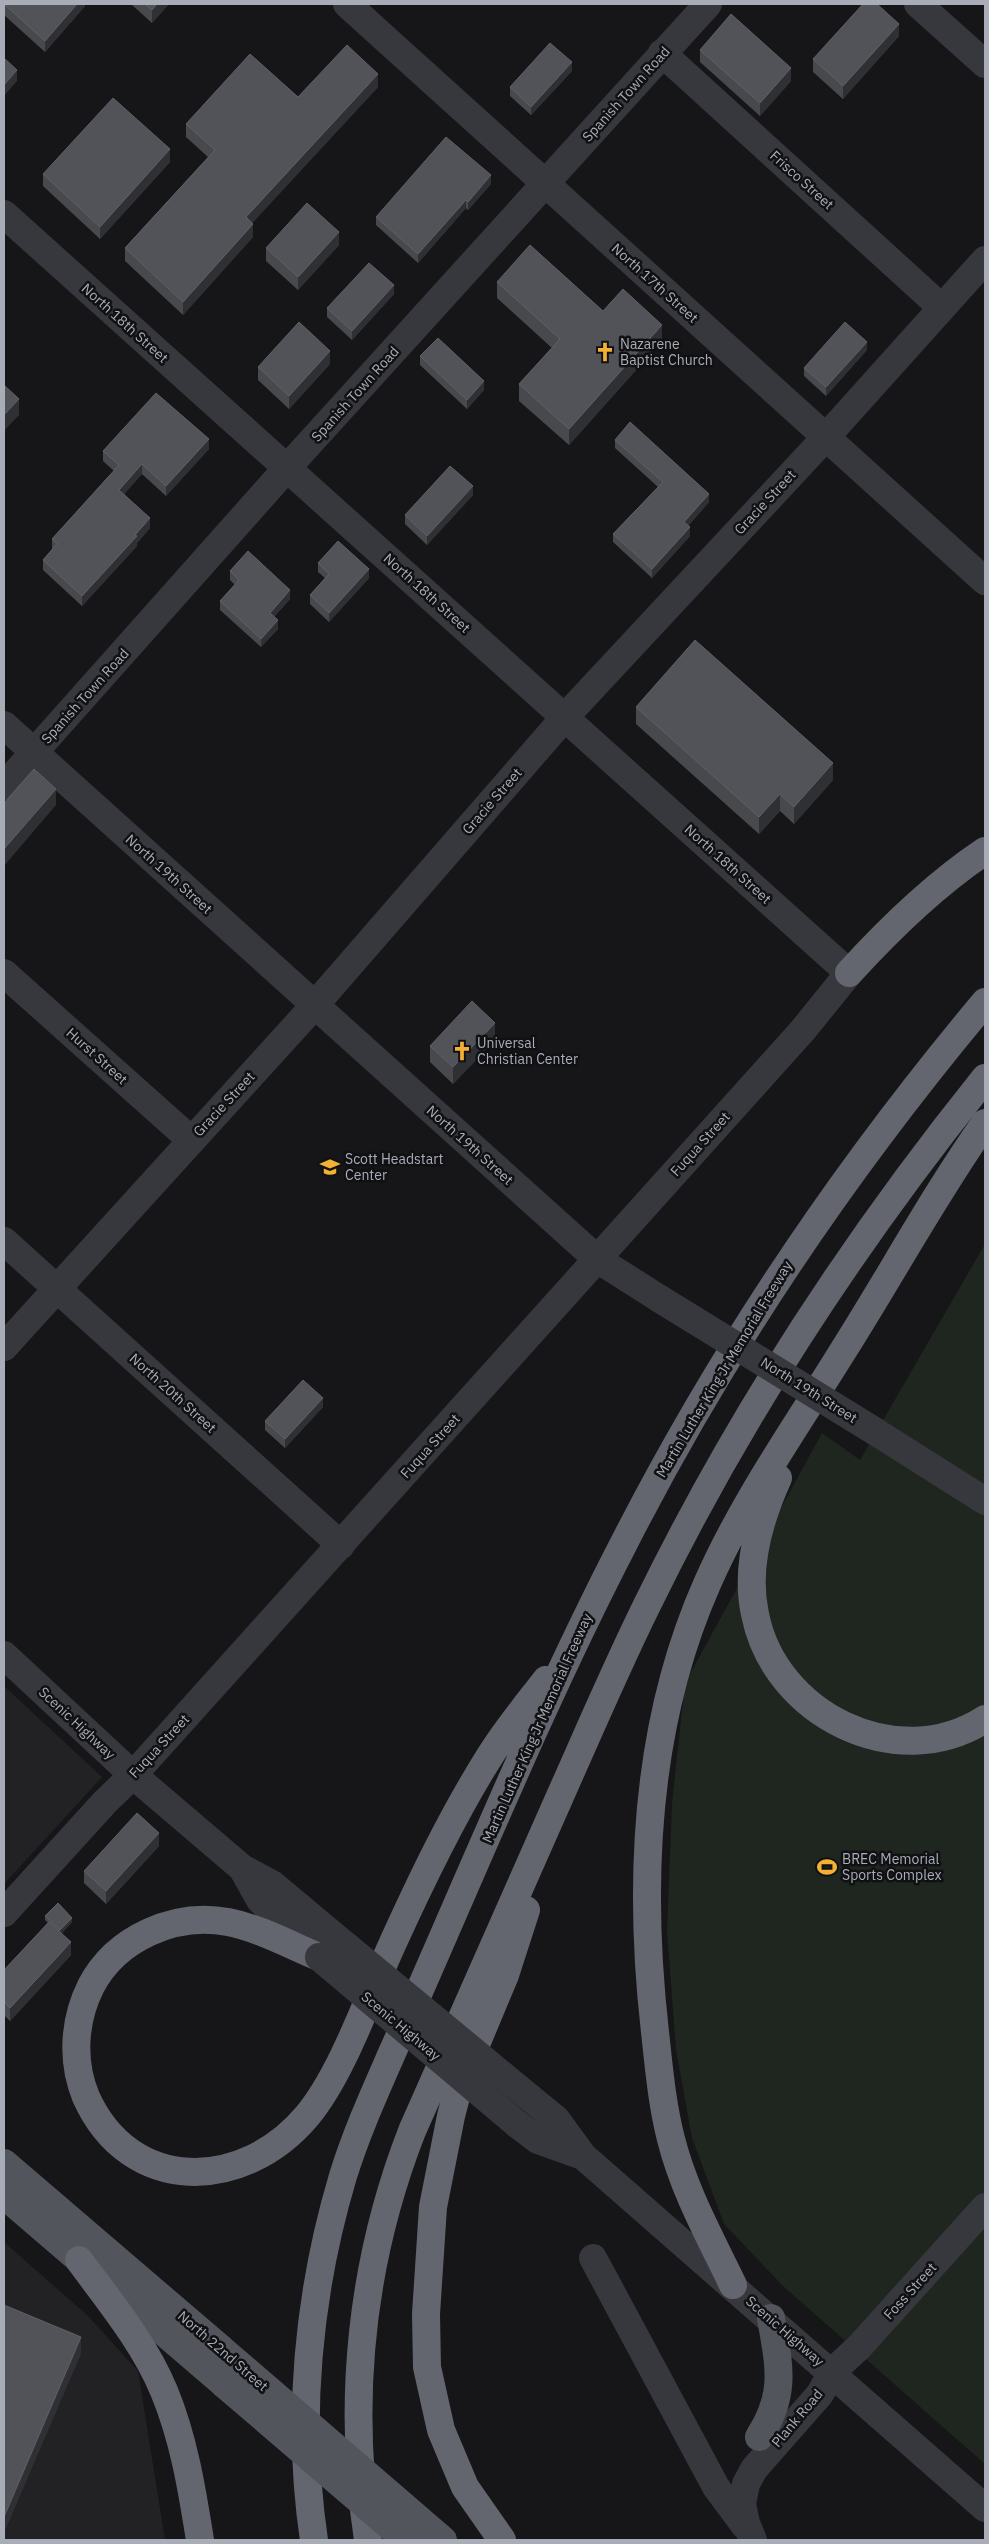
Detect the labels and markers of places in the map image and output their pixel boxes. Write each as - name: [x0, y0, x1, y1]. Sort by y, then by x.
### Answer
- place label: Nazarene Baptist Church: [620, 335, 713, 369]
- church icon: Nazarene Baptist Church: [594, 341, 616, 363]
- place label: Universal Christian Center: [477, 1034, 578, 1068]
- church icon: Universal Christian Center: [451, 1040, 473, 1062]
- place label: Scott Headstart Center: [345, 1150, 443, 1184]
- school or university icon: Scott Headstart Center: [319, 1156, 341, 1178]
- place label: BREC Memorial Sports Complex: [842, 1850, 942, 1884]
- sports icon: BREC Memorial Sports Complex: [816, 1856, 838, 1878]

